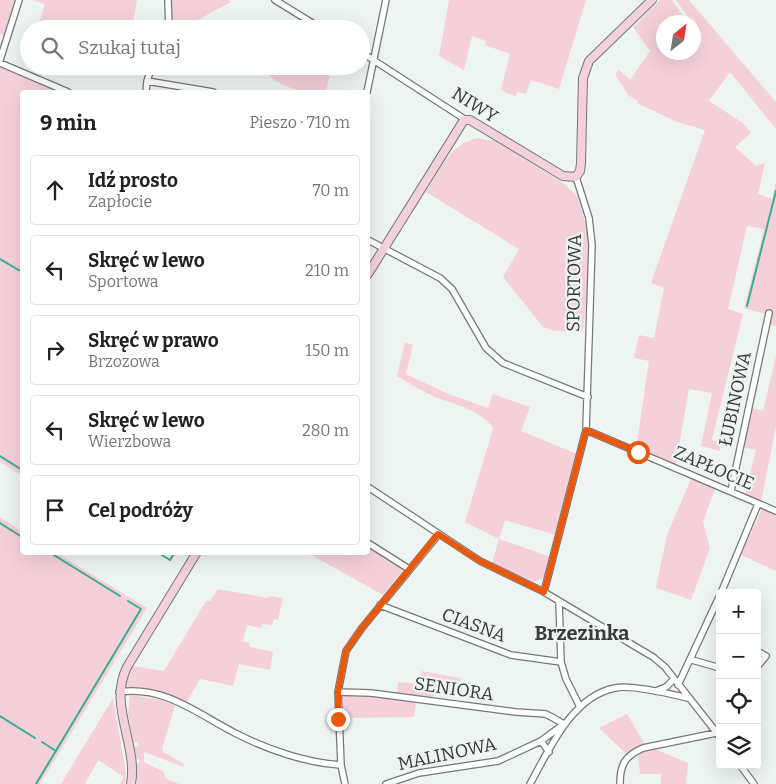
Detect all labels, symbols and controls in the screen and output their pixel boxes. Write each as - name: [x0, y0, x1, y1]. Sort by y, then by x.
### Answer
- north arrow: [656, 15, 701, 60]
- search box: [20, 20, 370, 75]
- icon: search: [38, 34, 66, 62]
- text: Szukaj tutaj: [78, 36, 181, 59]
- street label: NIWY: [448, 82, 502, 128]
- text: 9 min: [40, 110, 96, 136]
- text: Pieszo · 710 m: [249, 113, 350, 132]
- text: Idź prosto: [88, 169, 178, 192]
- icon: ahead: [41, 176, 69, 204]
- text: 70 m: [313, 181, 349, 200]
- text: Zapłocie: [88, 192, 152, 211]
- street label: SPORTOWA: [562, 234, 586, 332]
- text: Skręć w lewo: [88, 249, 205, 272]
- icon: left: [41, 256, 69, 284]
- text: 210 m: [305, 261, 349, 280]
- text: Sportowa: [88, 272, 159, 291]
- text: Skręć w prawo: [88, 329, 219, 352]
- icon: right: [41, 336, 69, 364]
- text: 150 m: [305, 341, 349, 360]
- street label: ŁUBINOWA: [714, 349, 756, 449]
- text: Brzozowa: [88, 352, 160, 371]
- text: Skręć w lewo: [88, 409, 205, 432]
- icon: left: [41, 416, 69, 444]
- text: 280 m: [302, 421, 349, 440]
- text: Wierzbowa: [88, 432, 171, 451]
- route start: [627, 441, 650, 464]
- street label: ZAPŁOCIE: [670, 441, 758, 495]
- icon: arrive: [41, 496, 69, 524]
- text: Cel podróży: [88, 499, 193, 522]
- map controls: [716, 589, 761, 769]
- button: +: [716, 589, 761, 634]
- street label: CIASNA: [439, 603, 509, 647]
- district label: Brzezinka: [534, 621, 630, 645]
- button: −: [716, 634, 761, 679]
- street label: SENIORA: [413, 673, 495, 706]
- button: locate: [716, 679, 761, 724]
- route end: [327, 708, 350, 731]
- button: layers: [716, 724, 761, 769]
- street label: MALINOWA: [396, 733, 499, 775]

